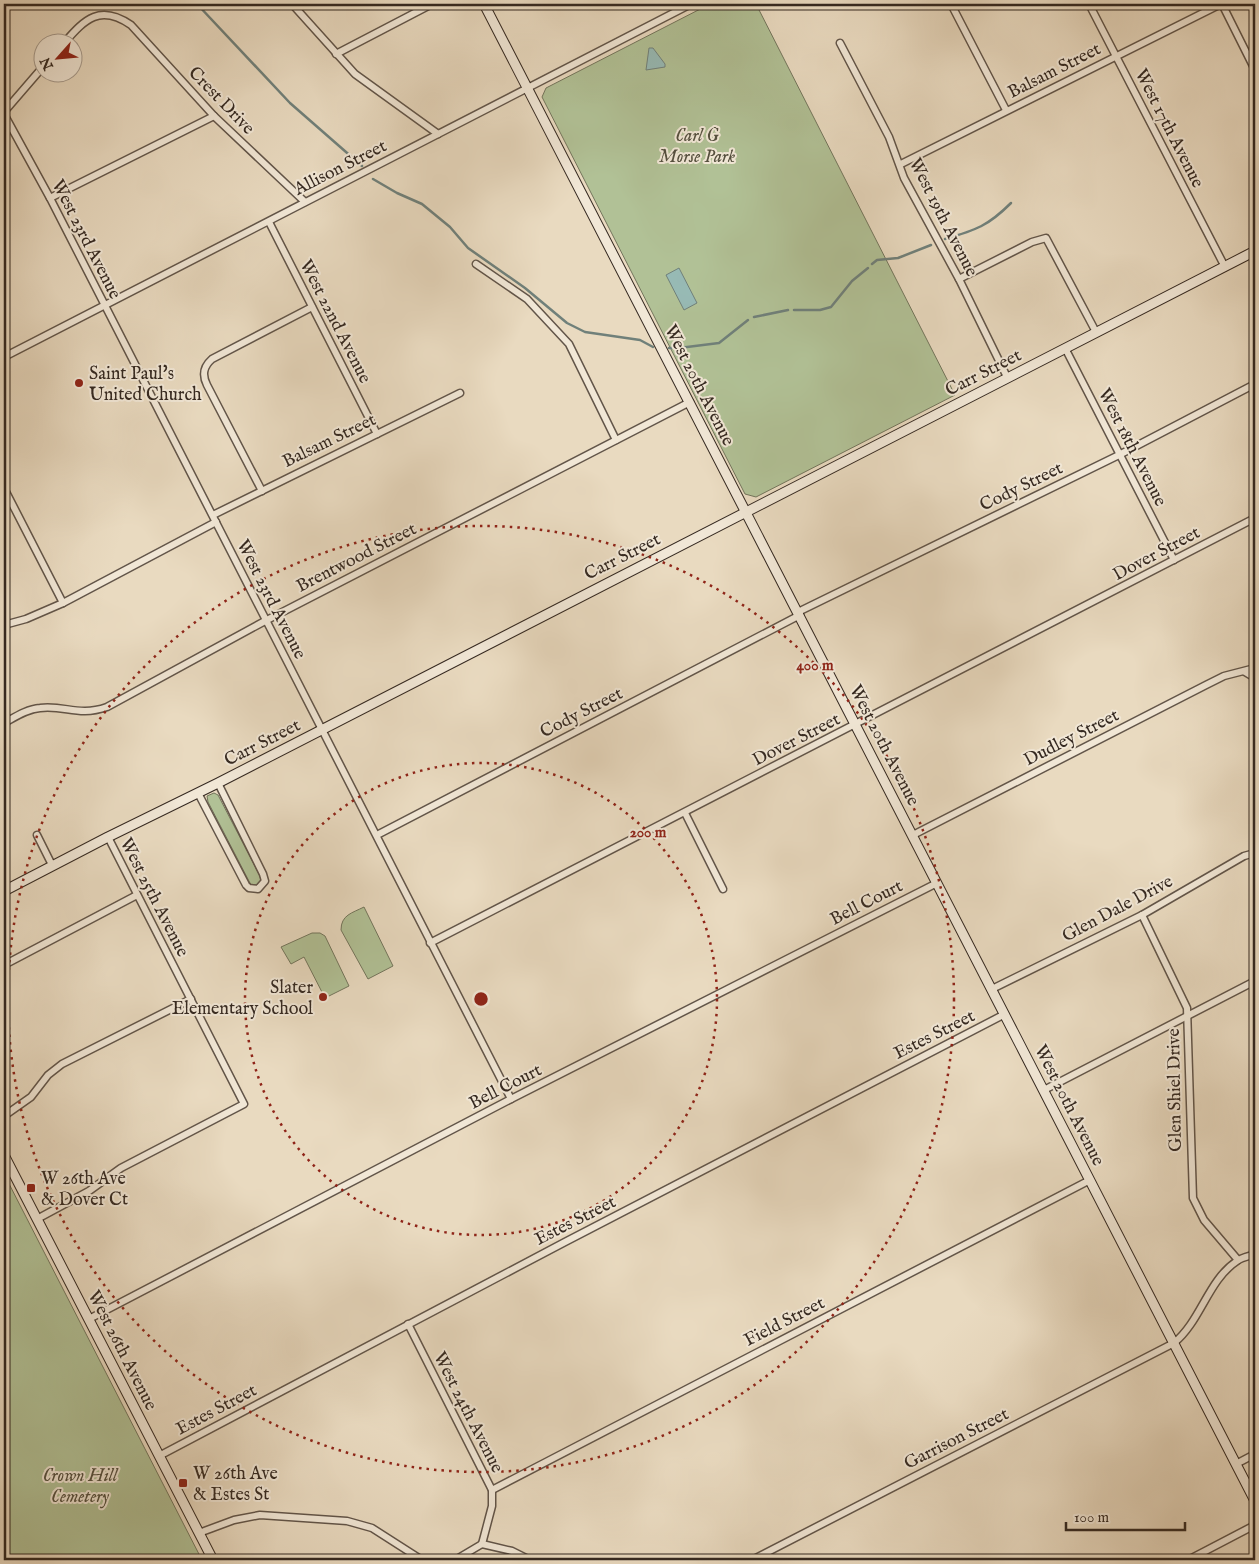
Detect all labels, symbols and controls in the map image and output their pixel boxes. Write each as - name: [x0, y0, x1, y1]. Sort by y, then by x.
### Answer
- north arrow: [32, 32, 82, 82]
- street label: Balsam Street: [1004, 38, 1105, 105]
- text: N: [37, 54, 59, 74]
- street label: Crest Drive: [183, 62, 259, 140]
- street label: West 17th Avenue: [1129, 65, 1209, 192]
- park label: Carl G Morse Park: [659, 125, 735, 169]
- street label: Allison Street: [290, 135, 391, 202]
- street label: West 19th Avenue: [903, 154, 982, 281]
- street label: West 23rd Avenue: [46, 176, 126, 303]
- street label: West 22nd Avenue: [294, 256, 376, 387]
- street label: West 20th Avenue: [658, 321, 739, 450]
- street label: Carr Street: [942, 344, 1026, 402]
- place label: Saint Paul's United Church: [89, 363, 202, 407]
- marker: Saint Paul's United Church: [73, 377, 85, 389]
- street label: West 18th Avenue: [1092, 385, 1171, 511]
- street label: Balsam Street: [279, 409, 380, 474]
- street label: Cody Street: [976, 457, 1067, 517]
- street label: Brentwood Street: [293, 518, 421, 599]
- street label: Dover Street: [1109, 522, 1204, 587]
- street label: Carr Street: [581, 528, 665, 586]
- street label: West 23rd Avenue: [231, 536, 311, 663]
- text: 400 m: [797, 656, 834, 675]
- street label: West 20th Avenue: [843, 681, 924, 810]
- street label: Cody Street: [537, 683, 627, 744]
- street label: Dudley Street: [1020, 704, 1123, 772]
- street label: Dover Street: [749, 708, 844, 772]
- street label: Carr Street: [221, 714, 305, 772]
- text: 200 m: [630, 823, 667, 842]
- street label: West 25th Avenue: [114, 834, 194, 961]
- street label: Glen Dale Drive: [1058, 871, 1177, 948]
- street label: Bell Court: [826, 875, 907, 931]
- place label: Slater Elementary School: [172, 977, 313, 1021]
- centre of rings: [472, 990, 490, 1008]
- marker: Slater Elementary School: [317, 991, 329, 1003]
- street label: Estes Street: [890, 1005, 979, 1066]
- street label: Glen Shiel Drive: [1163, 1028, 1188, 1152]
- street label: West 20th Avenue: [1028, 1041, 1109, 1170]
- street label: Bell Court: [465, 1059, 546, 1115]
- place label: W 26th Ave & Dover Ct: [41, 1168, 128, 1212]
- marker: W 26th Ave & Dover Ct: [25, 1182, 37, 1194]
- street label: Estes Street: [531, 1191, 620, 1252]
- street label: West 26th Avenue: [82, 1287, 162, 1415]
- street label: Field Street: [740, 1292, 829, 1352]
- street label: West 24th Avenue: [427, 1348, 508, 1477]
- street label: Estes Street: [172, 1379, 261, 1441]
- street label: Garrison Street: [901, 1403, 1013, 1476]
- place label: W 26th Ave & Estes St: [193, 1463, 278, 1507]
- park label: Crown Hill Cemetery: [43, 1465, 119, 1509]
- marker: W 26th Ave & Estes St: [177, 1477, 189, 1489]
- scale bar: [1066, 1499, 1185, 1531]
- text: 100 m: [1074, 1508, 1110, 1527]

